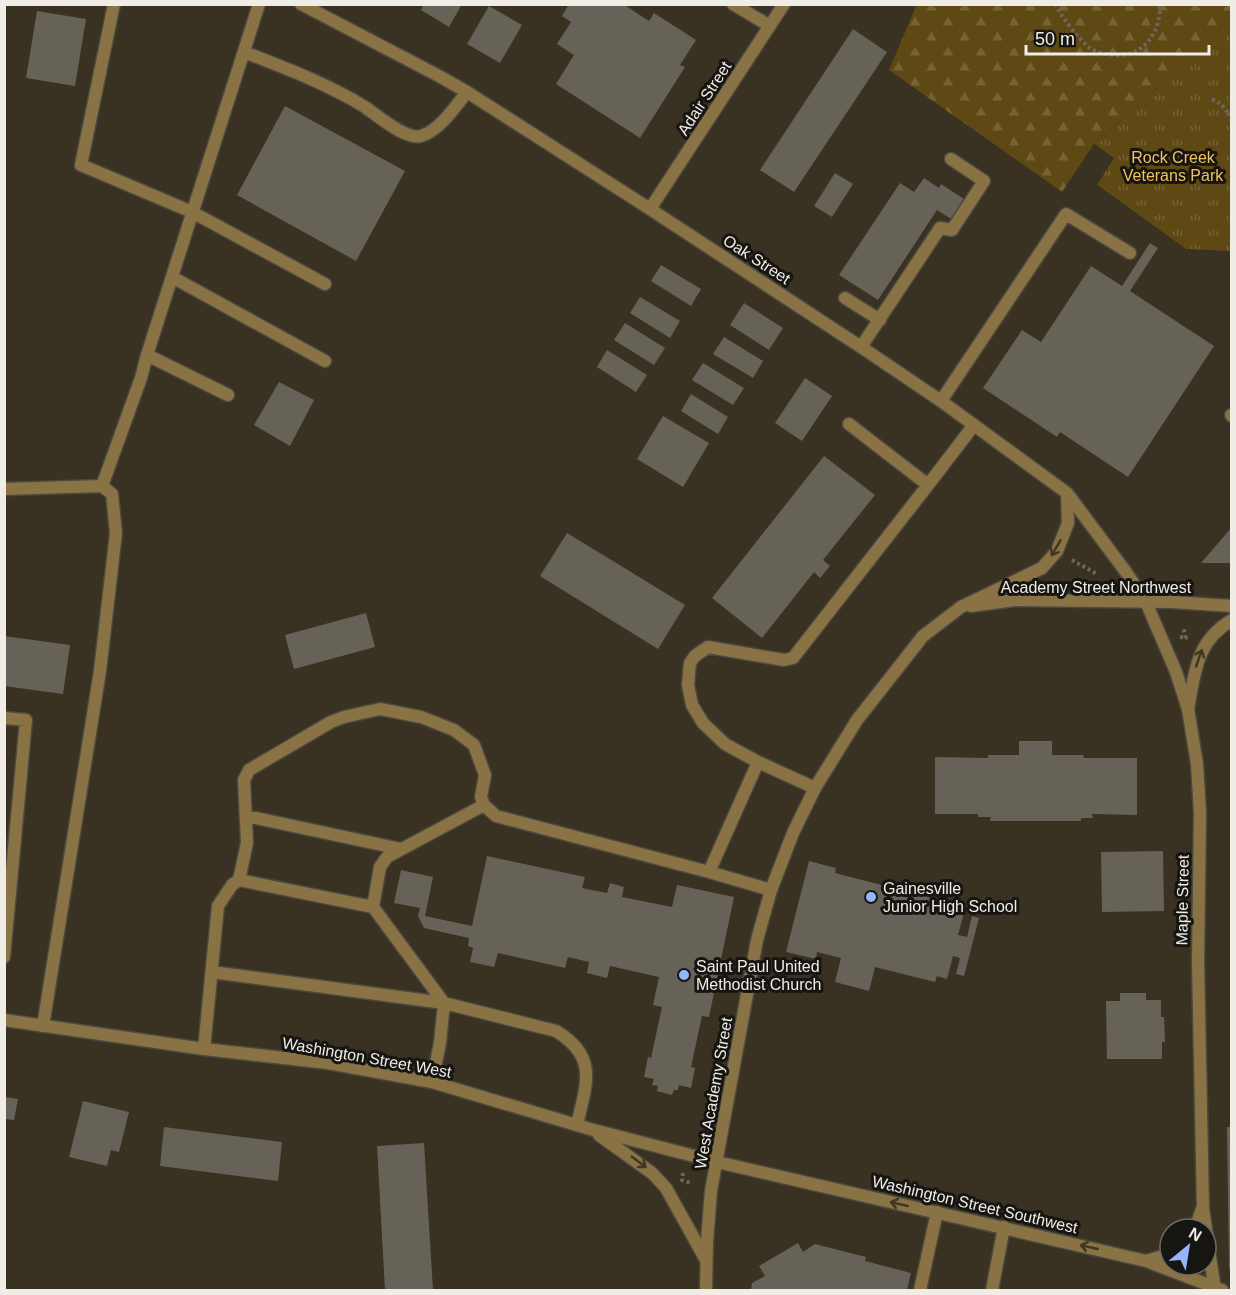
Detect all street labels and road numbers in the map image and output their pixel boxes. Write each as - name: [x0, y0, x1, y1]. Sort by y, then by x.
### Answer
- street label: Adair Street: [674, 58, 735, 138]
- street label: Oak Street: [720, 231, 794, 288]
- street label: Academy Street Northwest: [1001, 579, 1192, 596]
- street label: Maple Street: [1173, 854, 1192, 946]
- street label: West Academy Street: [692, 1015, 735, 1170]
- street label: Washington Street West: [281, 1034, 453, 1081]
- street label: Washington Street Southwest: [871, 1173, 1080, 1237]

